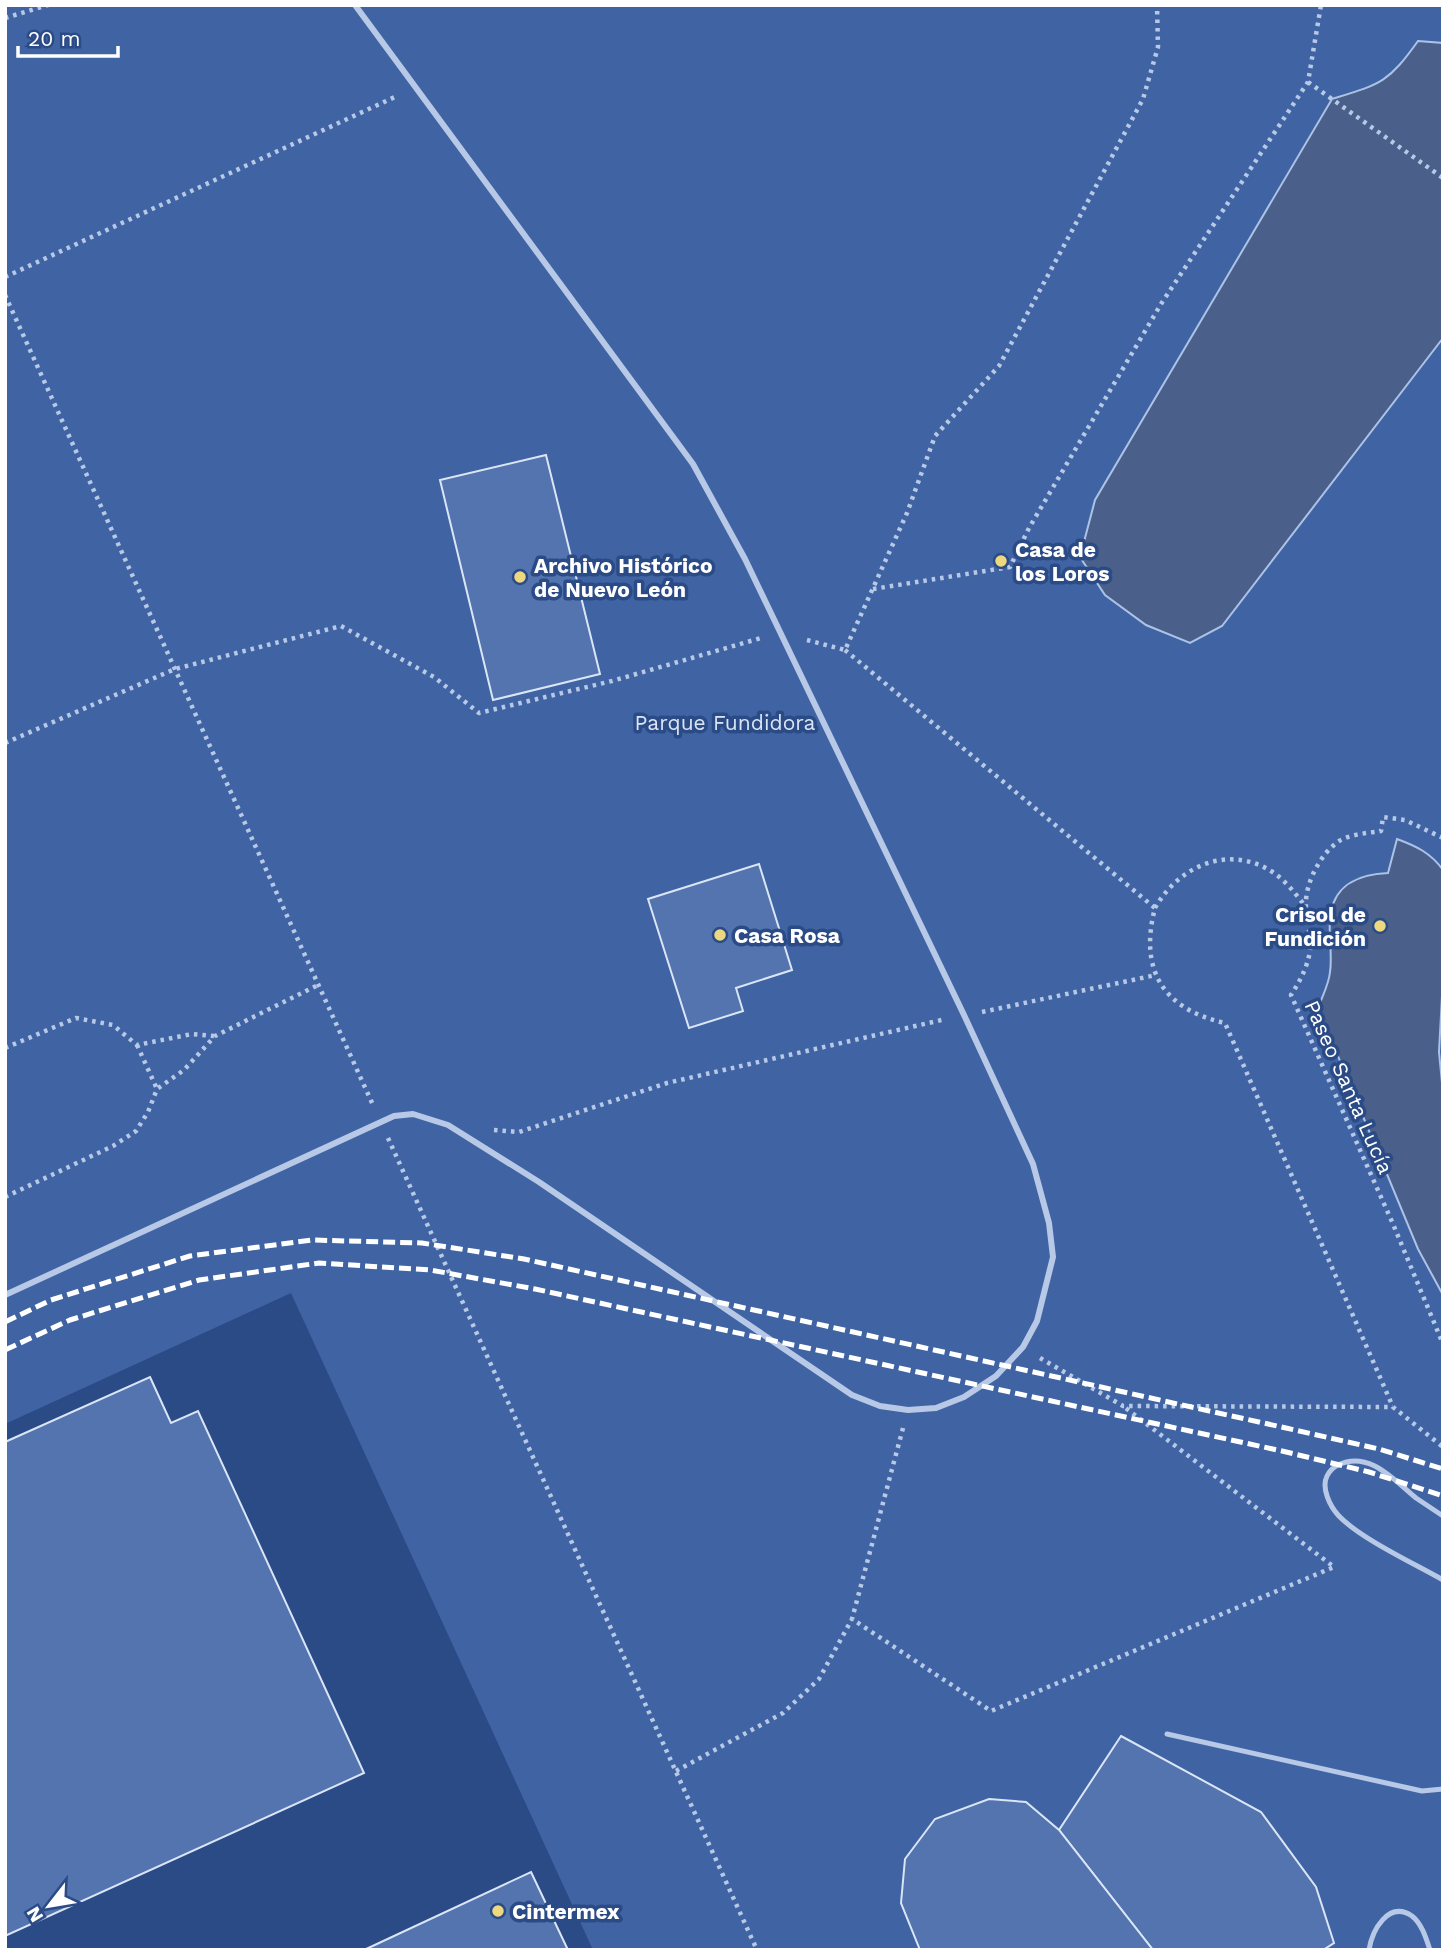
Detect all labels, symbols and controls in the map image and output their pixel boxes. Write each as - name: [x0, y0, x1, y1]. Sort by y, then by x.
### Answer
- scale bar: [18, 14, 117, 58]
- text: 20 m: [28, 26, 80, 51]
- place label: Casa de los Loros: [1015, 537, 1109, 586]
- place label: Archivo Histórico de Nuevo León: [534, 553, 713, 602]
- marker: Casa de los Loros: [993, 553, 1009, 569]
- marker: Archivo Histórico de Nuevo León: [512, 569, 528, 585]
- park label: Parque Fundidora: [635, 710, 816, 735]
- place label: Crisol de Fundición: [1265, 902, 1366, 951]
- marker: Crisol de Fundición: [1372, 918, 1388, 934]
- place label: Casa Rosa: [734, 923, 841, 948]
- marker: Casa Rosa: [712, 927, 728, 943]
- street label: Paseo Santa Lucía: [1299, 996, 1399, 1178]
- north arrow: [14, 1871, 84, 1941]
- place label: Cintermex: [512, 1899, 620, 1924]
- text: N: [21, 1903, 48, 1926]
- marker: Cintermex: [490, 1903, 506, 1919]

